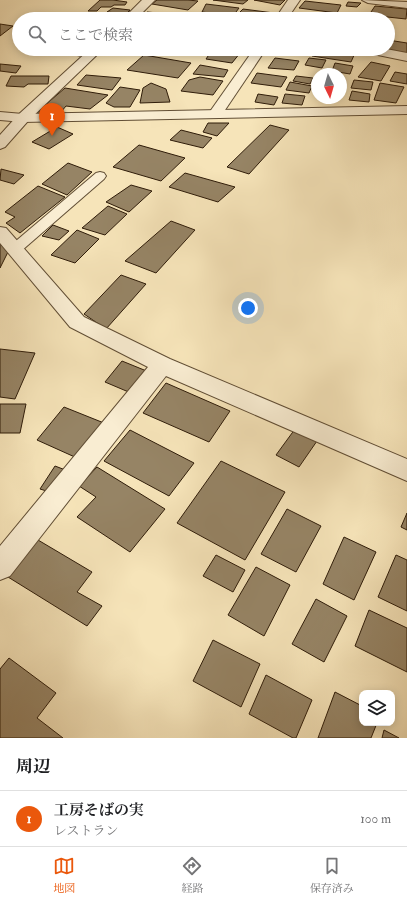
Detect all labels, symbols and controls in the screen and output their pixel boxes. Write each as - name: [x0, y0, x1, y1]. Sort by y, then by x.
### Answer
- search box: [12, 12, 395, 56]
- icon: search: [26, 23, 48, 45]
- text: ここで検索: [58, 26, 133, 45]
- north arrow: [311, 68, 347, 104]
- pin: 1: [39, 103, 65, 136]
- your location: [238, 298, 258, 318]
- map controls: [359, 690, 395, 726]
- button: layers: [359, 690, 395, 726]
- text: 周辺: [16, 756, 50, 777]
- text: 工房そばの実: [54, 801, 144, 820]
- text: 1: [27, 811, 31, 827]
- text: 100 m: [360, 811, 391, 827]
- text: レストラン: [54, 823, 119, 839]
- tab: 地図: [53, 855, 75, 895]
- tab: 経路: [181, 855, 203, 895]
- tab: 保存済み: [310, 855, 354, 895]

